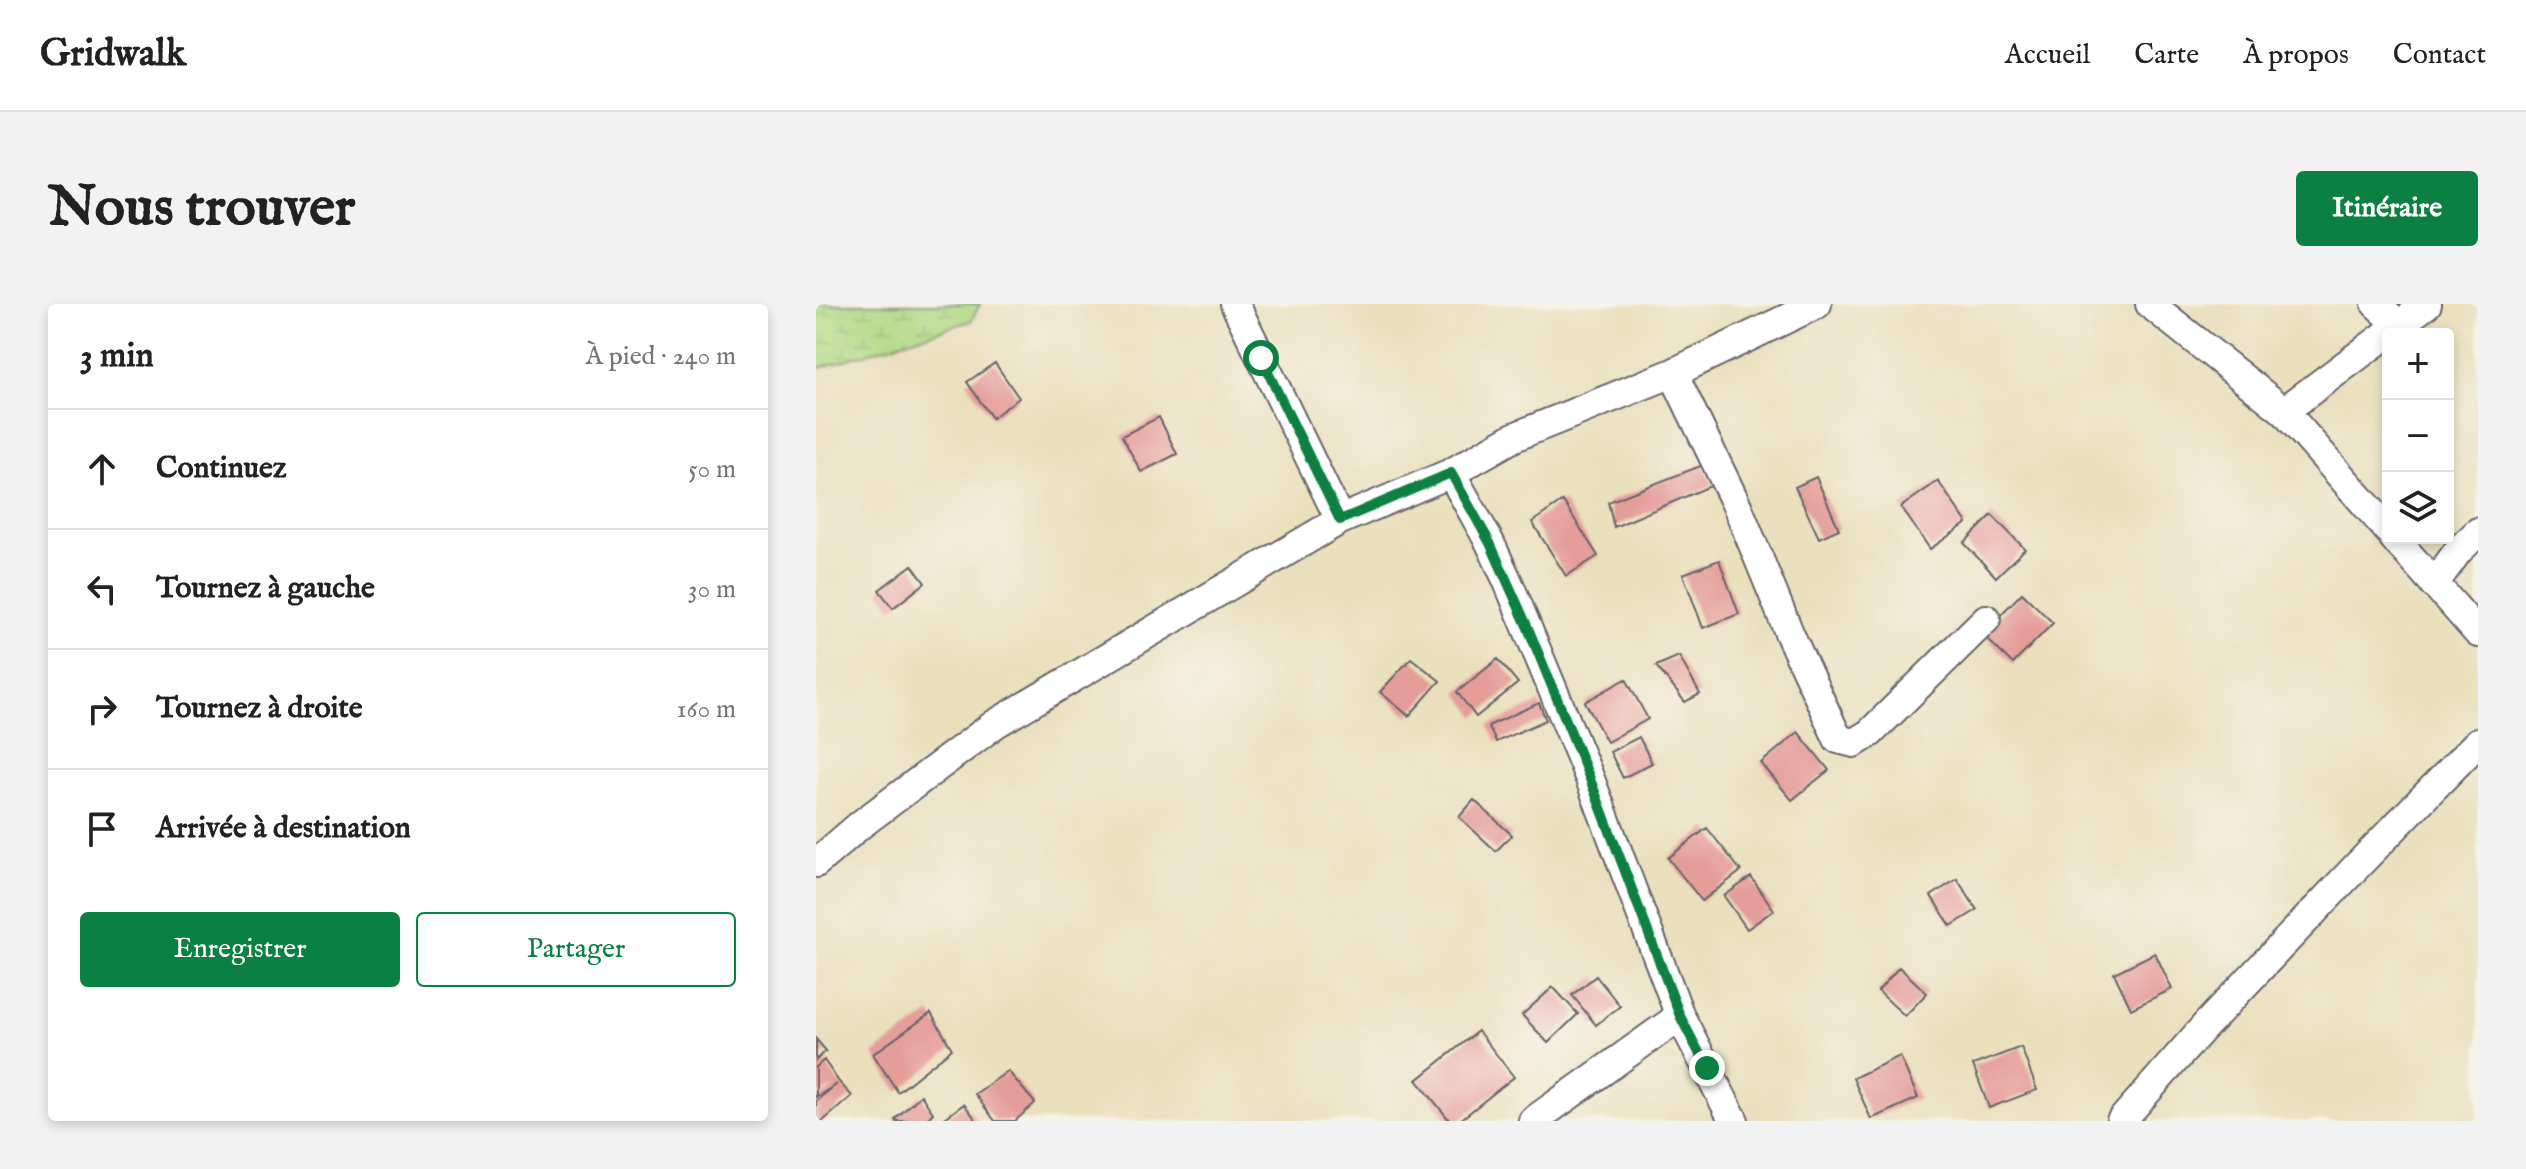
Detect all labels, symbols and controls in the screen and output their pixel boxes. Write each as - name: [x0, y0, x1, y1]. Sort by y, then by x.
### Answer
- text: Gridwalk: [40, 31, 186, 79]
- text: Accueil: [2005, 38, 2090, 73]
- text: Carte: [2134, 38, 2199, 73]
- text: À propos: [2243, 38, 2349, 73]
- text: Contact: [2393, 38, 2486, 73]
- button: Itinéraire: [2296, 171, 2478, 246]
- text: Nous trouver: [48, 173, 355, 244]
- map controls: [2382, 328, 2454, 544]
- button: +: [2382, 328, 2454, 400]
- text: 3 min: [80, 335, 154, 378]
- text: À pied · 240 m: [586, 340, 736, 373]
- route start: [1243, 340, 1279, 376]
- button: −: [2382, 400, 2454, 472]
- icon: ahead: [80, 447, 124, 491]
- text: Continuez: [156, 450, 287, 488]
- text: 50 m: [688, 453, 736, 486]
- button: layers: [2382, 472, 2454, 544]
- icon: left: [80, 567, 124, 611]
- text: Tournez à gauche: [156, 570, 375, 608]
- text: 30 m: [688, 573, 736, 606]
- icon: right: [80, 687, 124, 731]
- text: Tournez à droite: [156, 690, 363, 728]
- text: 160 m: [677, 693, 736, 726]
- icon: arrive: [80, 807, 124, 851]
- text: Arrivée à destination: [156, 810, 411, 848]
- button: Enregistrer: [80, 912, 400, 987]
- button: Partager: [416, 912, 736, 987]
- route end: [1689, 1050, 1725, 1086]

